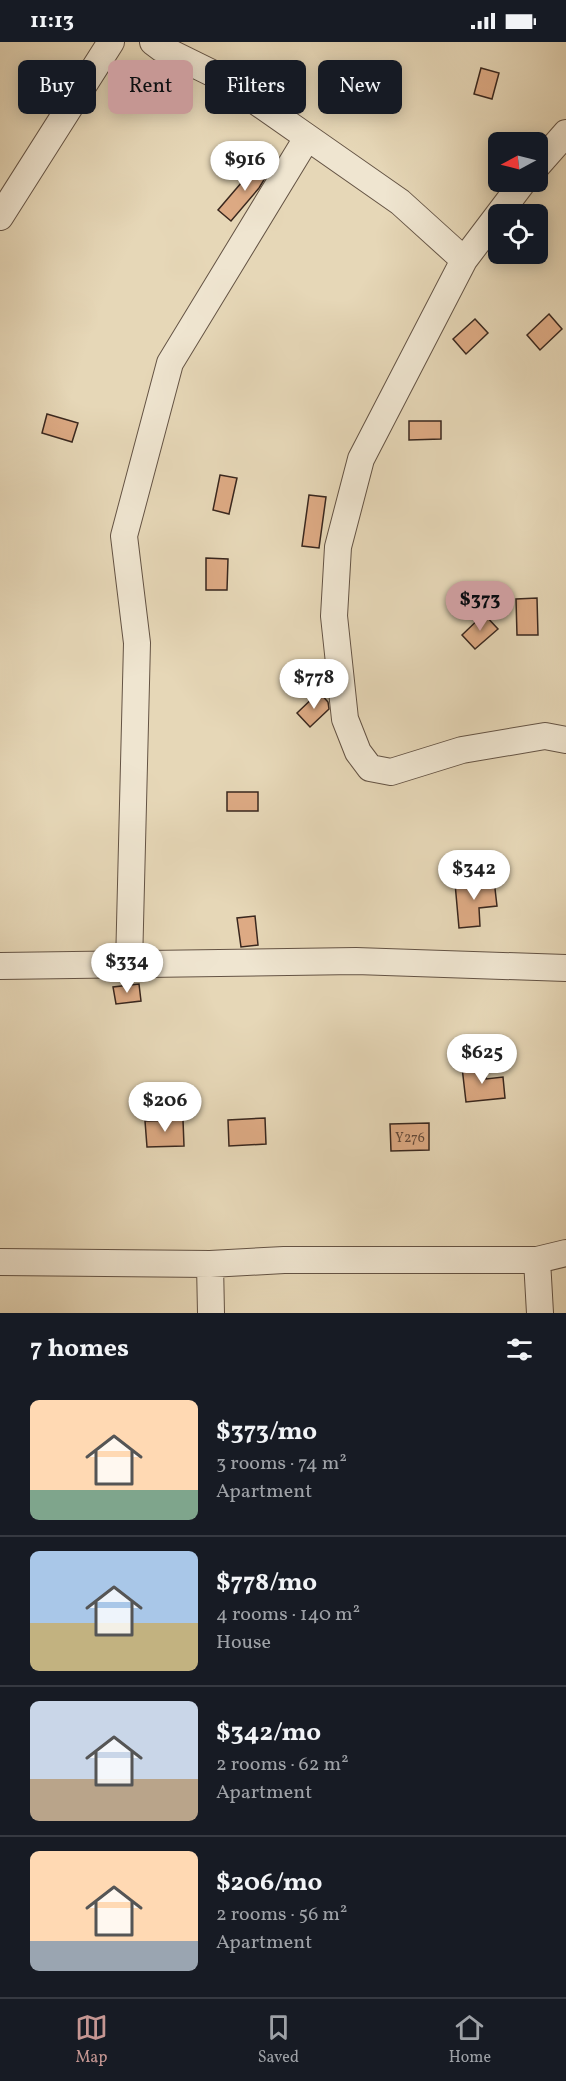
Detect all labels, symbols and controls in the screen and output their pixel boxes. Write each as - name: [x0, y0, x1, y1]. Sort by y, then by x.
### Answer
- text: 11:13: [30, 6, 74, 37]
- chip: Buy: [18, 60, 96, 114]
- chip: Rent: [108, 60, 193, 114]
- chip: Filters: [205, 60, 306, 114]
- chip: New: [318, 60, 402, 114]
- north arrow: [488, 132, 548, 192]
- map controls: [488, 132, 548, 264]
- pin: $916: [209, 141, 281, 192]
- text: $916: [224, 146, 266, 174]
- button: locate: [488, 204, 548, 264]
- pin: $373: [444, 581, 516, 632]
- text: $373: [460, 586, 500, 614]
- pin: $778: [278, 659, 350, 710]
- text: $778: [294, 664, 334, 692]
- pin: $342: [438, 850, 510, 901]
- text: $342: [452, 855, 496, 883]
- pin: $334: [91, 943, 163, 994]
- text: $334: [105, 948, 149, 976]
- pin: $625: [446, 1034, 518, 1085]
- text: $625: [461, 1039, 503, 1067]
- pin: $206: [129, 1082, 201, 1133]
- text: $206: [143, 1087, 187, 1115]
- house number: Y276: [395, 1129, 425, 1148]
- text: 7 homes: [30, 1331, 129, 1367]
- icon: filters: [503, 1333, 536, 1366]
- text: $373/mo: [216, 1414, 317, 1450]
- icon: home: [78, 1424, 150, 1496]
- text: 3 rooms · 74 m²: [216, 1450, 347, 1478]
- text: Apartment: [216, 1478, 312, 1506]
- text: $778/mo: [216, 1565, 317, 1601]
- icon: home: [78, 1575, 150, 1647]
- text: 4 rooms · 140 m²: [216, 1601, 360, 1629]
- text: House: [216, 1629, 271, 1657]
- text: $342/mo: [216, 1715, 321, 1751]
- icon: home: [78, 1725, 150, 1797]
- text: 2 rooms · 62 m²: [216, 1751, 349, 1779]
- text: Apartment: [216, 1779, 312, 1807]
- text: $206/mo: [216, 1865, 322, 1901]
- icon: home: [78, 1875, 150, 1947]
- text: 2 rooms · 56 m²: [216, 1901, 347, 1929]
- text: Apartment: [216, 1929, 312, 1957]
- tab: Map: [75, 2011, 108, 2069]
- tab: Saved: [258, 2011, 299, 2069]
- tab: Home: [449, 2011, 491, 2069]

